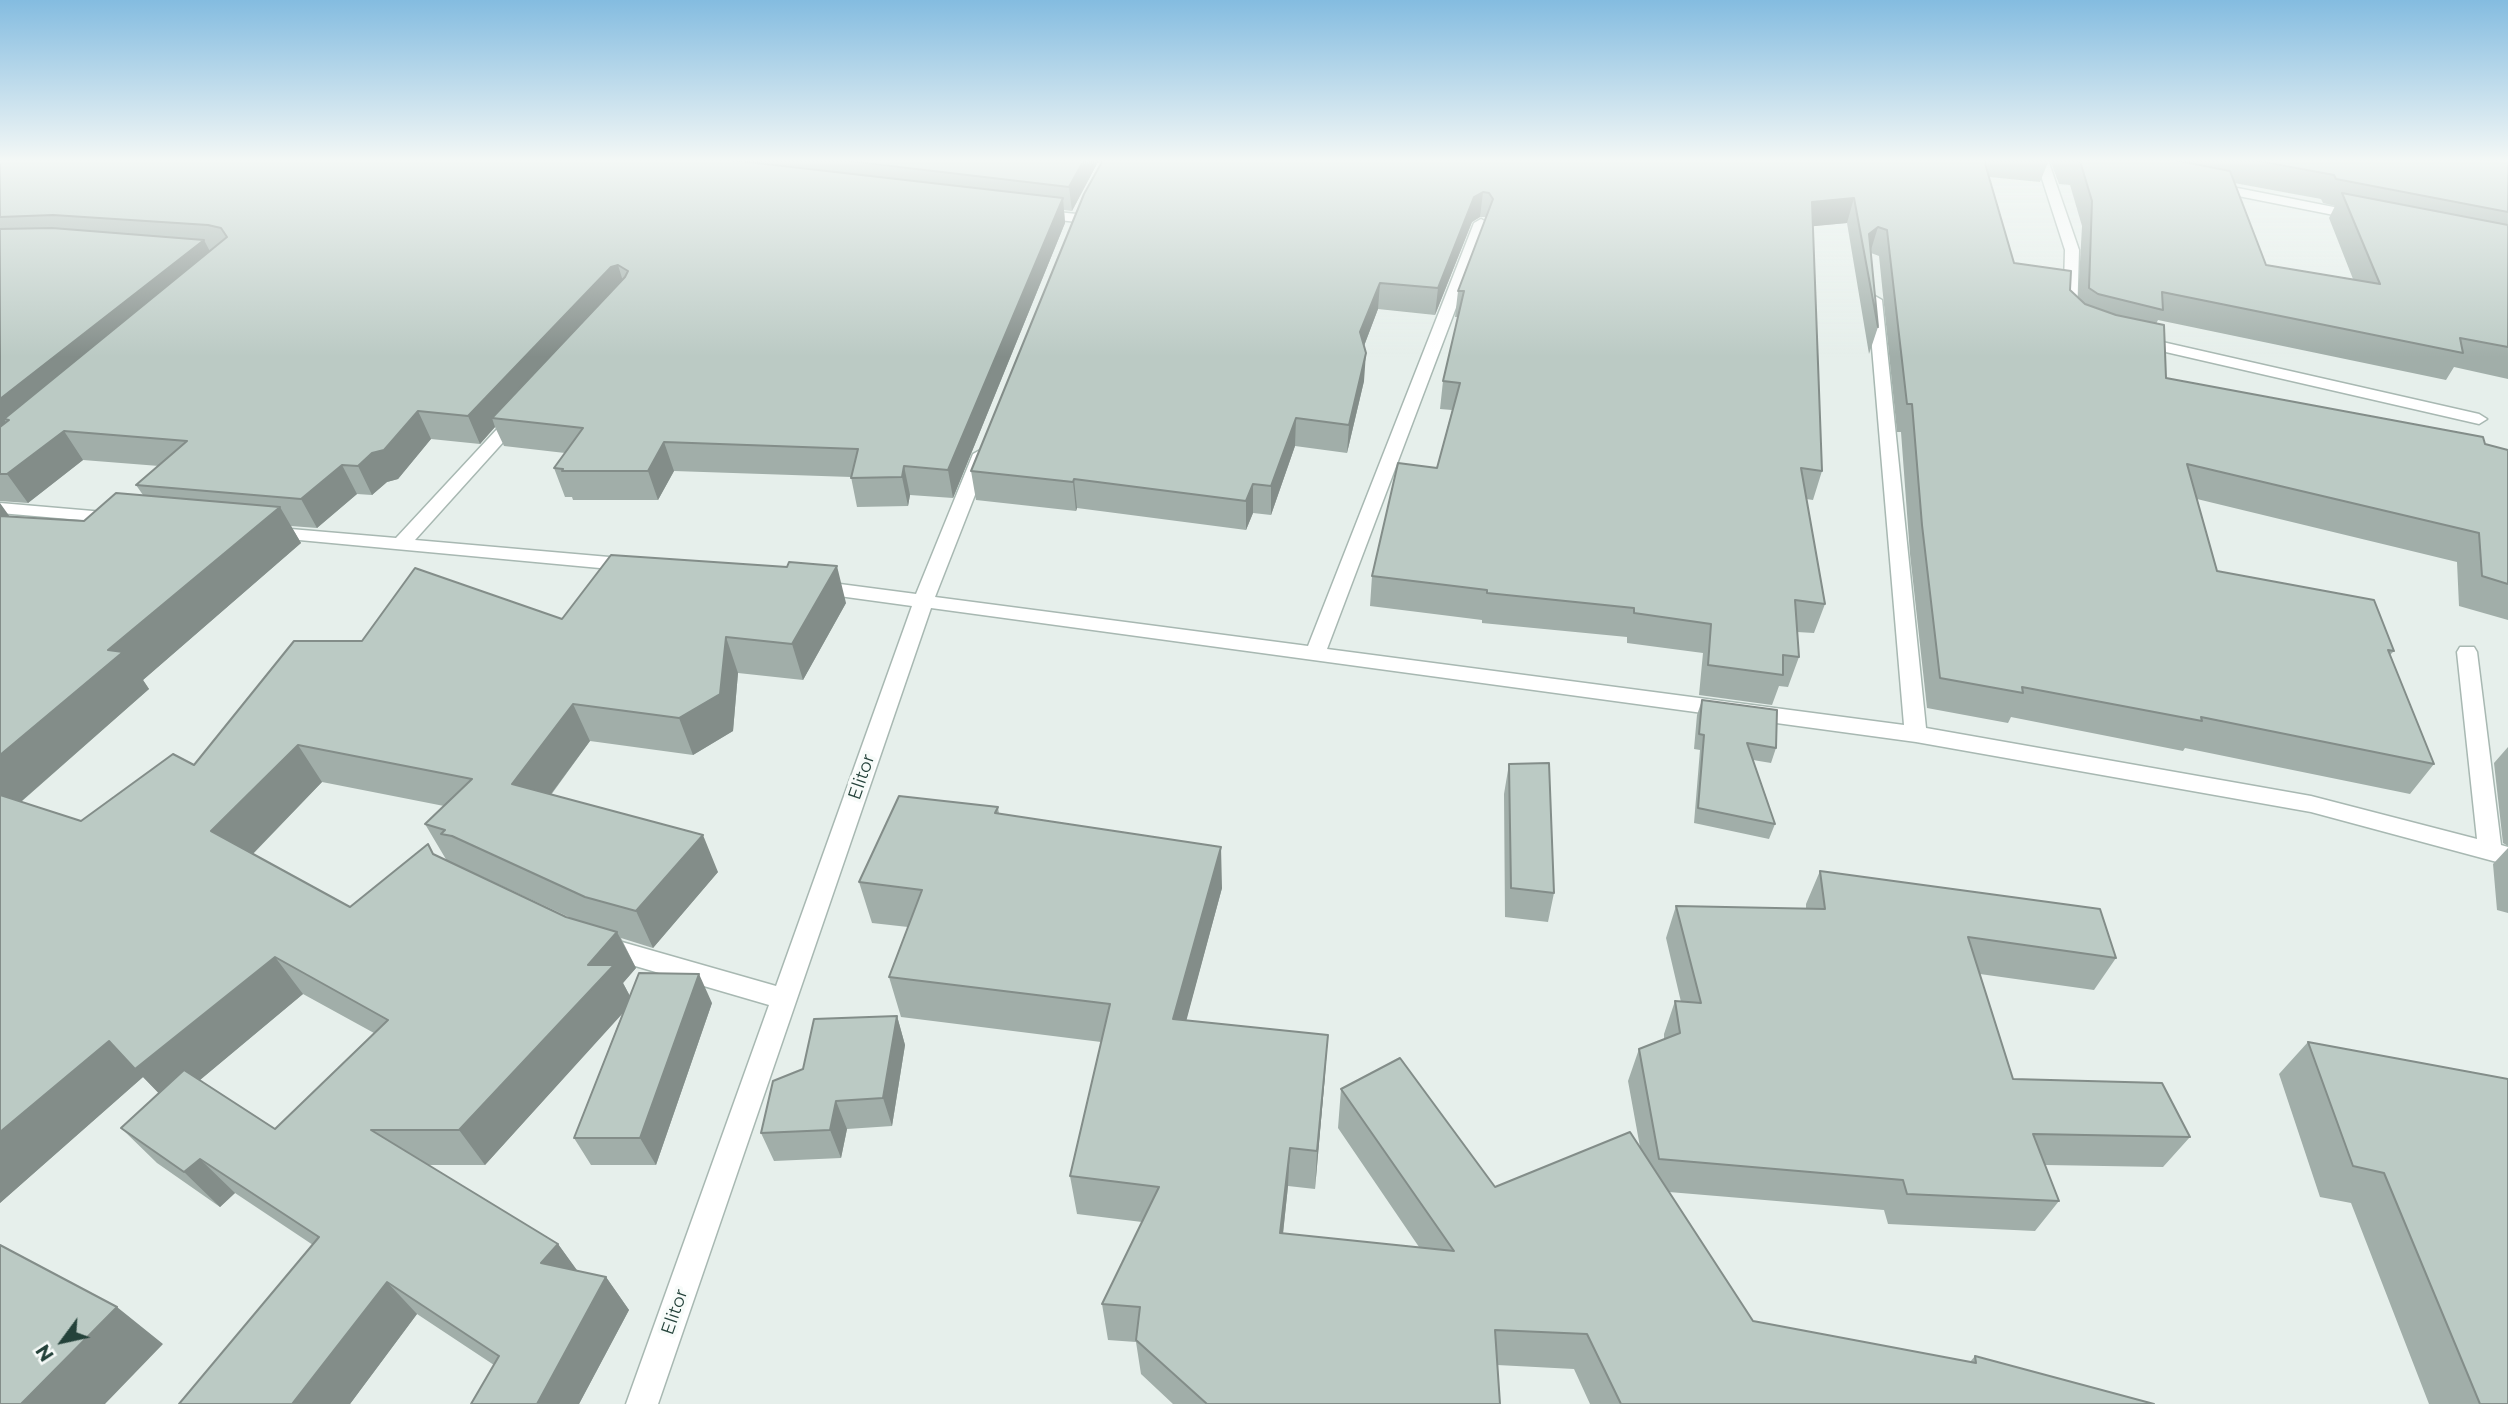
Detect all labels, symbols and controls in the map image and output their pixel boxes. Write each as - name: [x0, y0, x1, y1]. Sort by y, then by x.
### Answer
- street label: Elitor: [844, 751, 880, 803]
- street label: Elitor: [657, 1286, 693, 1338]
- north arrow: [28, 1306, 98, 1376]
- text: N: [31, 1340, 59, 1365]

